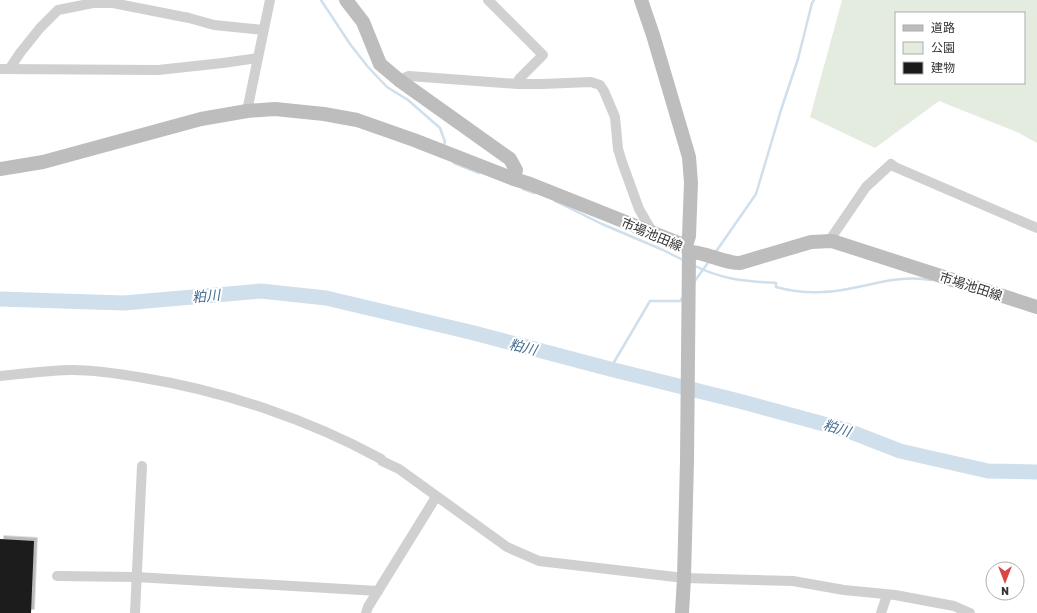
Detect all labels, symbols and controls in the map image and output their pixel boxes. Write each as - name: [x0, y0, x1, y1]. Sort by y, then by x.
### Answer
- legend: [895, 12, 1025, 84]
- text: 道路: [931, 21, 955, 35]
- text: 公園: [931, 41, 955, 55]
- text: 建物: [931, 61, 955, 75]
- street label: 市場池田線: [619, 215, 685, 254]
- street label: 市場池田線: [938, 269, 1004, 304]
- water label: 粕川: [191, 287, 223, 306]
- water label: 粕川: [507, 336, 540, 360]
- water label: 粕川: [821, 416, 855, 441]
- north arrow: [985, 561, 1025, 601]
- text: N: [1001, 584, 1009, 597]

